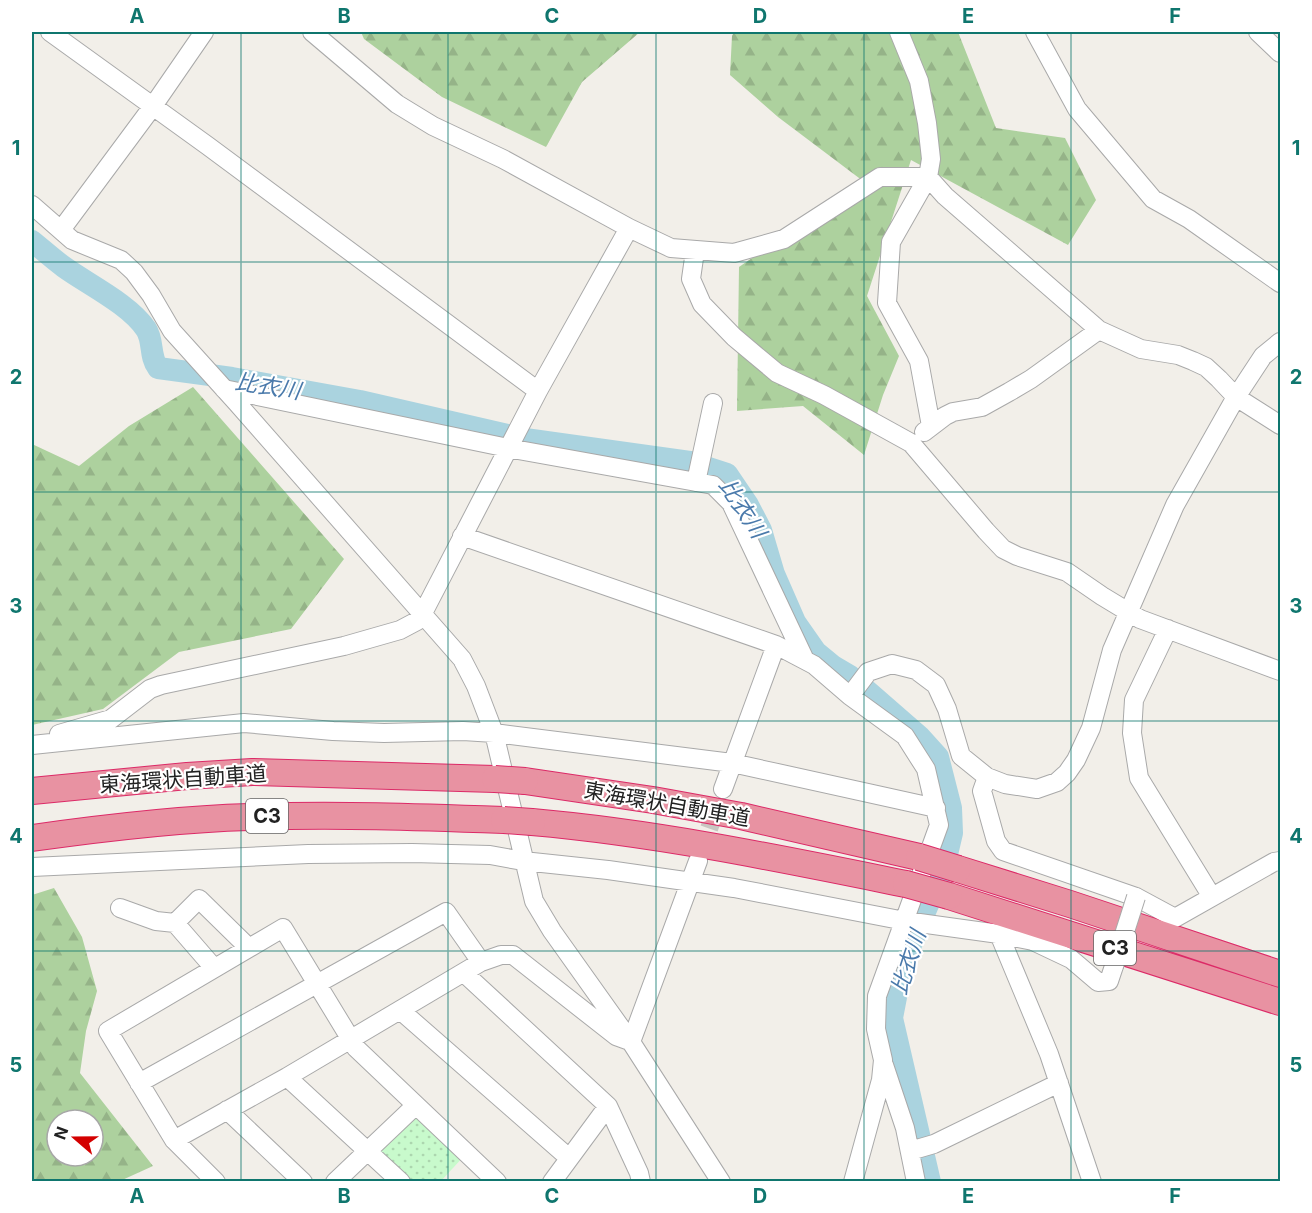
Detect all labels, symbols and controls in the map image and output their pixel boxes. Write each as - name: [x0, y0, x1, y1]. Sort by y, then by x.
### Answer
- text: A: [130, 4, 145, 28]
- text: B: [337, 4, 351, 28]
- text: C: [545, 4, 559, 28]
- text: D: [753, 4, 767, 28]
- text: E: [962, 4, 974, 28]
- text: F: [1169, 4, 1181, 28]
- text: 1: [12, 136, 20, 160]
- text: 1: [1292, 136, 1300, 160]
- text: 2: [10, 365, 22, 389]
- text: 2: [1290, 365, 1302, 389]
- water label: 比衣川: [233, 368, 305, 404]
- water label: 比衣川: [714, 473, 773, 544]
- text: 3: [10, 594, 22, 618]
- text: 3: [1290, 594, 1302, 618]
- street label: 東海環状自動車道: [98, 761, 268, 797]
- street label: 東海環状自動車道: [582, 777, 752, 831]
- road number: C3: [246, 799, 288, 833]
- text: 4: [9, 824, 23, 848]
- text: 4: [1289, 824, 1303, 848]
- water label: 比衣川: [885, 925, 931, 997]
- road number: C3: [1094, 931, 1136, 965]
- text: 5: [10, 1053, 22, 1077]
- text: 5: [1290, 1053, 1302, 1077]
- north arrow: [45, 1108, 105, 1168]
- text: N: [49, 1124, 72, 1142]
- text: A: [130, 1184, 145, 1208]
- text: B: [337, 1184, 351, 1208]
- text: C: [545, 1184, 559, 1208]
- text: D: [753, 1184, 767, 1208]
- text: E: [962, 1184, 974, 1208]
- text: F: [1169, 1184, 1181, 1208]

